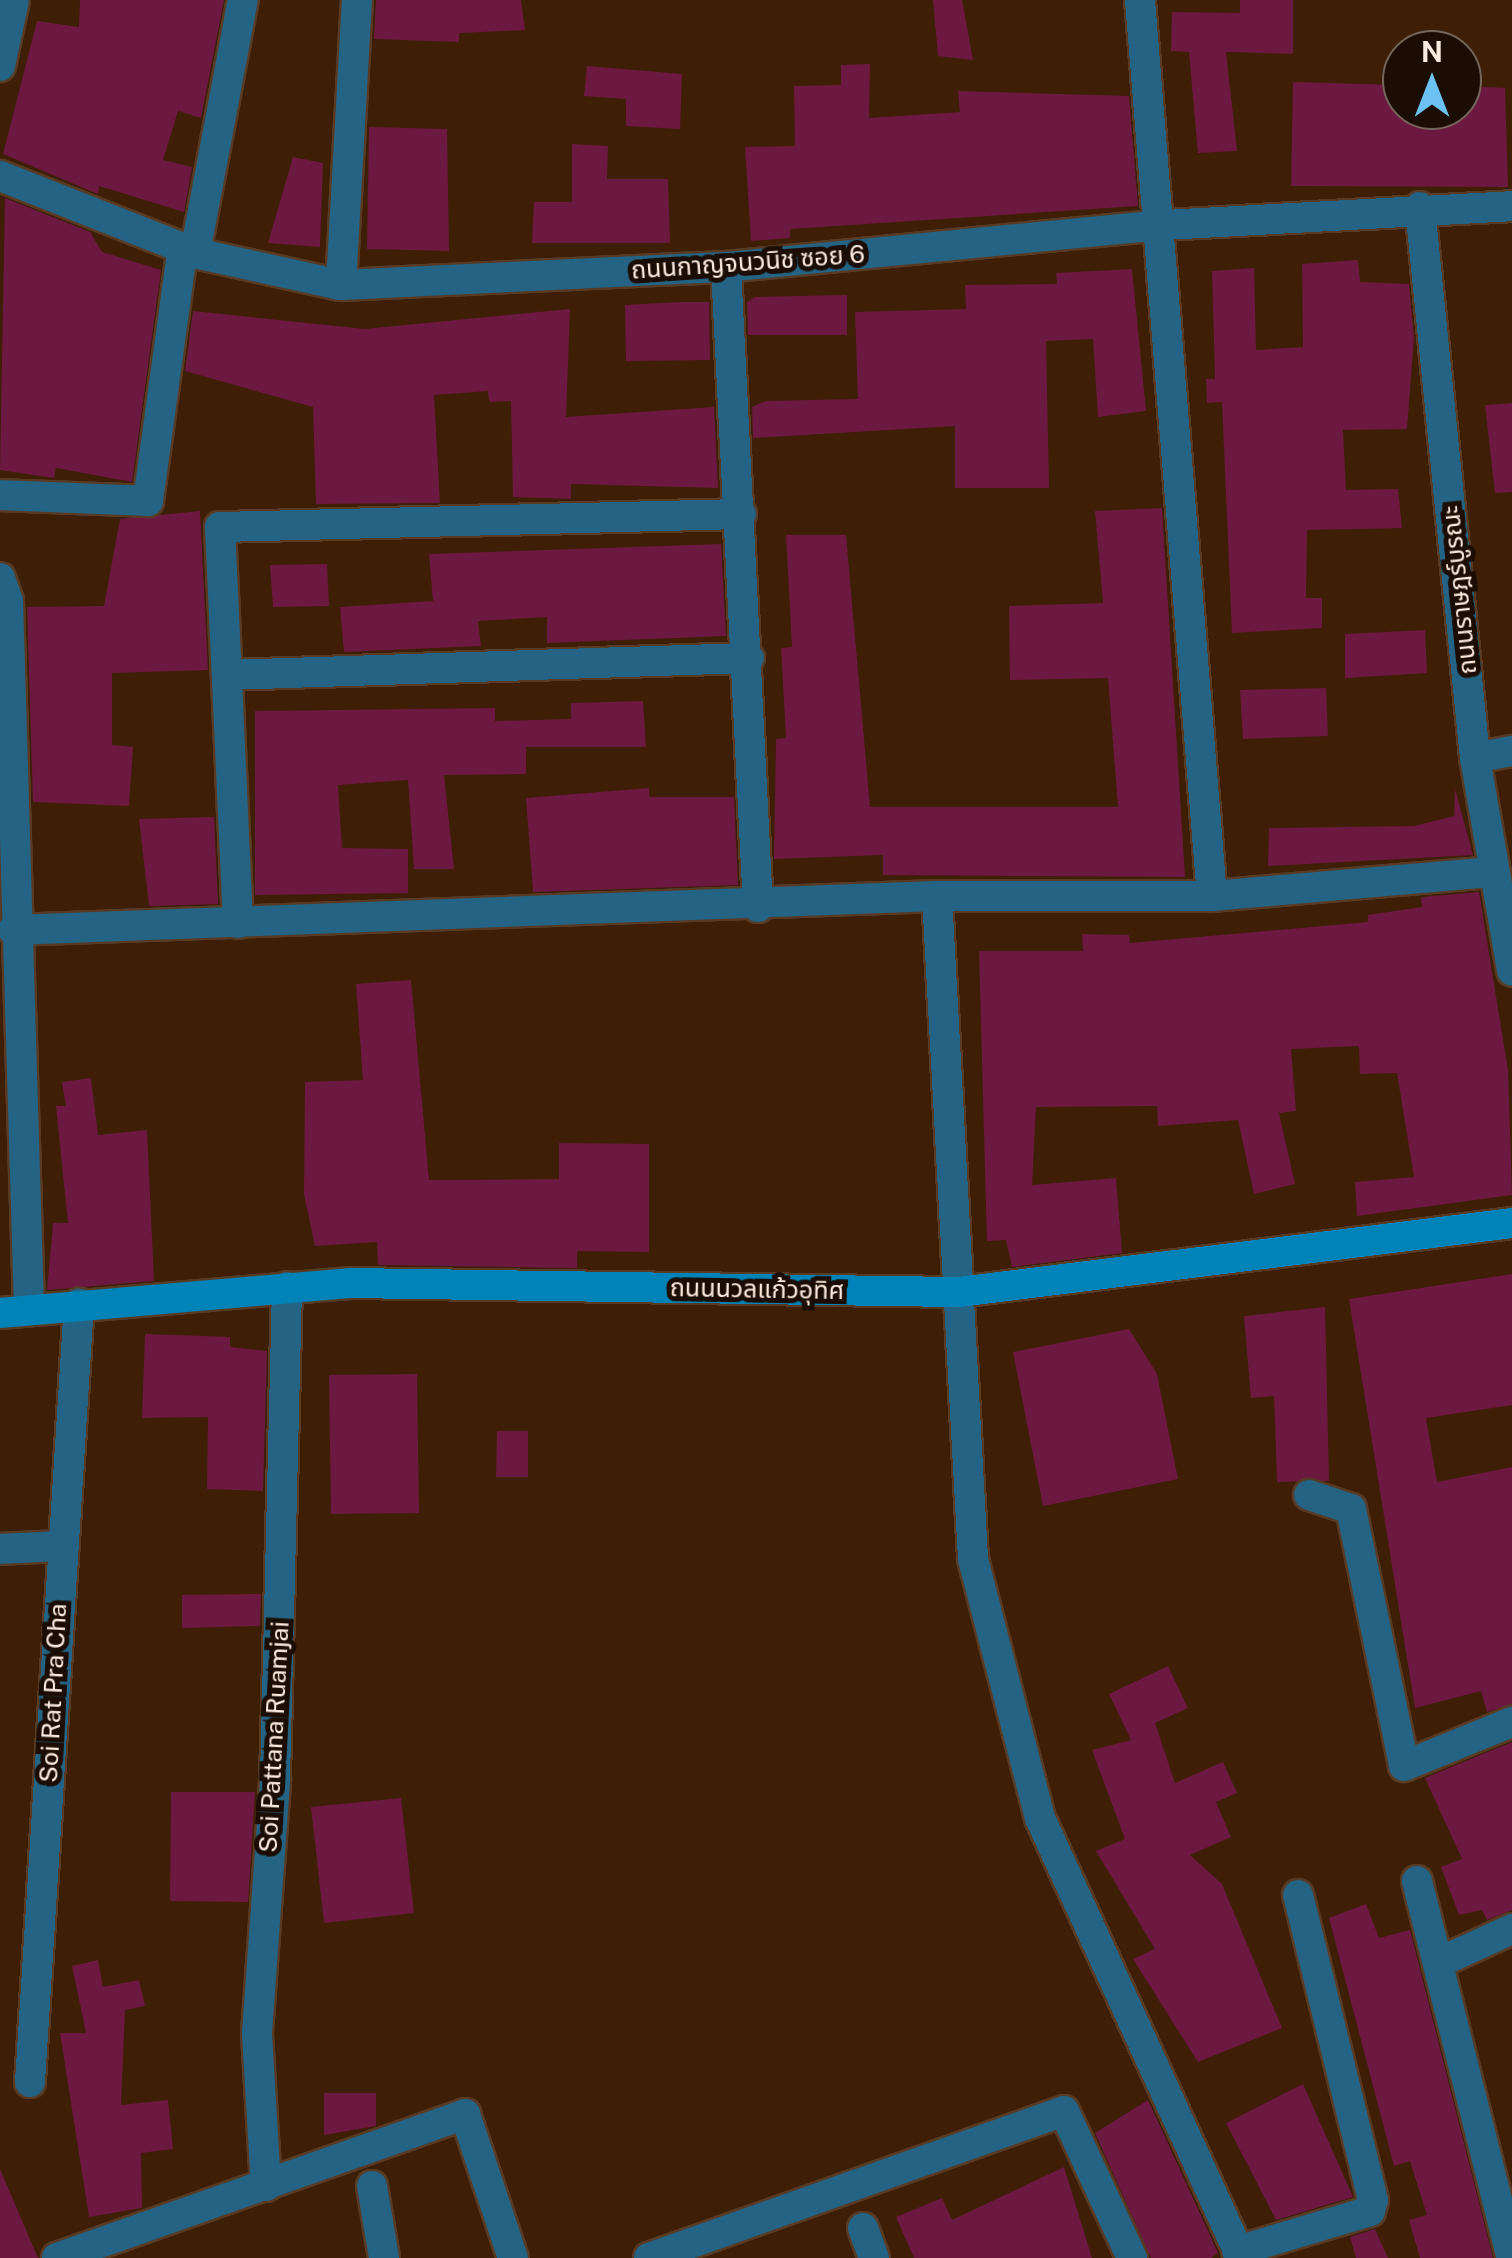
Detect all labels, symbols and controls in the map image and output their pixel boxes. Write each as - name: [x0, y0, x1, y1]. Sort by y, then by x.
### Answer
- north arrow: [1382, 30, 1482, 130]
- text: N: [1421, 35, 1443, 68]
- street label: ถนนกาญจนวนิช ซอย 6: [630, 239, 866, 285]
- street label: ถนนราษฎร์บูรณะ: [1435, 504, 1483, 676]
- street label: ถนนนวลแก้วอุทิศ: [670, 1272, 844, 1306]
- street label: Soi Rat Pra Cha: [33, 1603, 73, 1783]
- street label: Soi Pattana Ruamjai: [253, 1621, 295, 1853]

